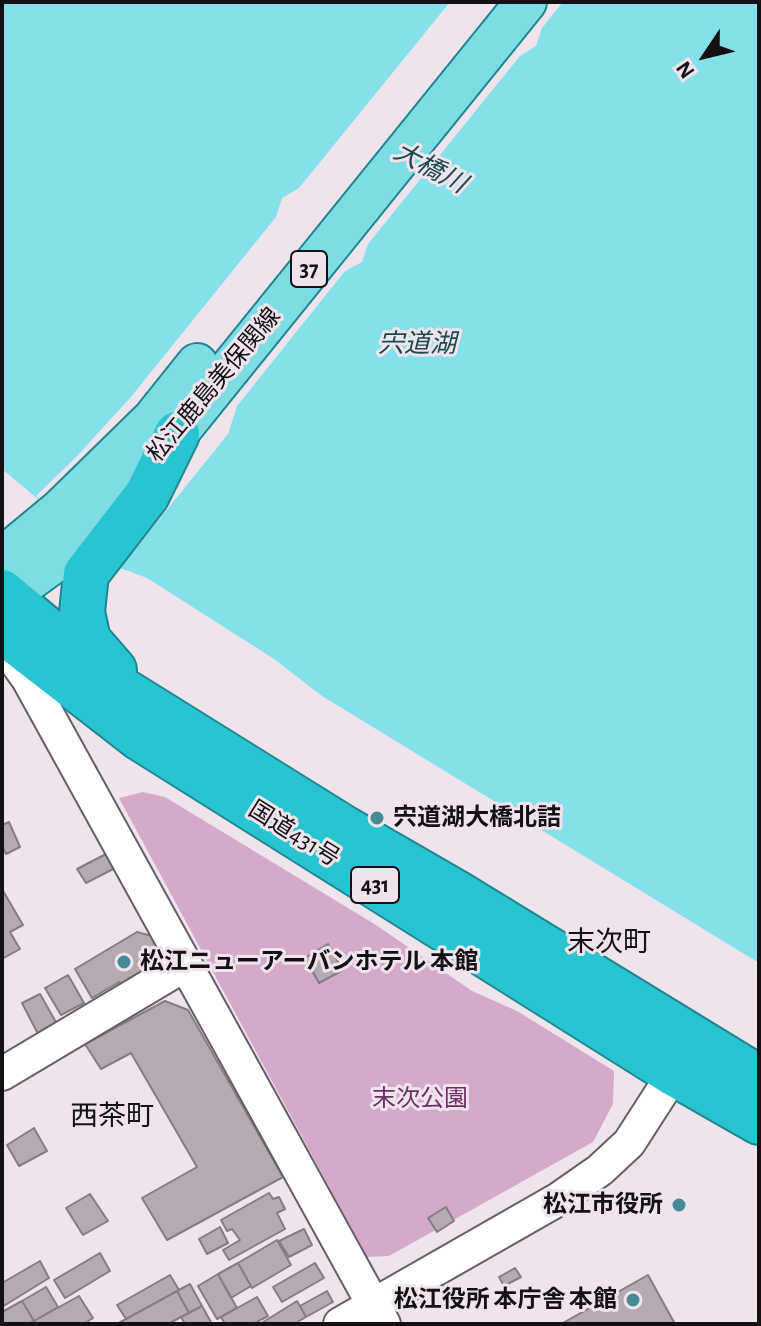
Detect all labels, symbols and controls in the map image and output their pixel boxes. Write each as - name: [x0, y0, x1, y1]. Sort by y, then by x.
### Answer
- north arrow: [665, 16, 745, 96]
- text: N: [672, 57, 699, 82]
- water label: 大橋川: [388, 136, 472, 200]
- road number: 37: [291, 251, 327, 287]
- street label: 松江鹿島美保関線: [141, 302, 287, 468]
- water label: 宍道湖: [378, 328, 456, 360]
- street label: 国道431号: [243, 795, 345, 873]
- place label: 宍道湖大橋北詰: [393, 804, 561, 832]
- marker: 宍道湖大橋北詰: [368, 809, 386, 827]
- road number: 431: [351, 867, 399, 903]
- district label: 末次町: [567, 926, 651, 960]
- place label: 松江ニューアーバンホテル 本館: [140, 948, 478, 976]
- marker: 松江ニューアーバンホテル 本館: [115, 953, 133, 971]
- park label: 末次公園: [372, 1085, 468, 1113]
- district label: 西茶町: [70, 1100, 154, 1134]
- place label: 松江市役所: [543, 1191, 663, 1219]
- marker: 松江市役所: [670, 1196, 688, 1214]
- place label: 松江役所 本庁舎 本館: [394, 1286, 617, 1314]
- marker: 松江役所 本庁舎 本館: [624, 1291, 642, 1309]

